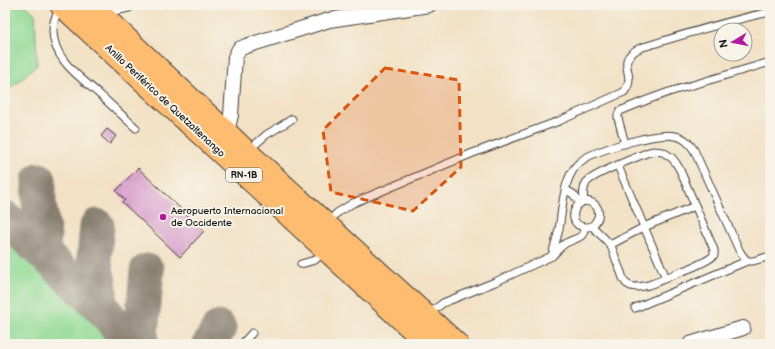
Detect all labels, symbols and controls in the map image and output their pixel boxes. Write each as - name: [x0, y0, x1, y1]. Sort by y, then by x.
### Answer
- north arrow: [713, 22, 753, 62]
- text: N: [717, 38, 731, 49]
- street label: Anillo Periférico de Quetzaltenango: [103, 42, 228, 160]
- road number: RN-1B: [226, 168, 262, 182]
- place label: Aeropuerto Internacional de Occidente: [171, 205, 283, 229]
- marker: Aeropuerto Internacional de Occidente: [158, 212, 168, 222]

